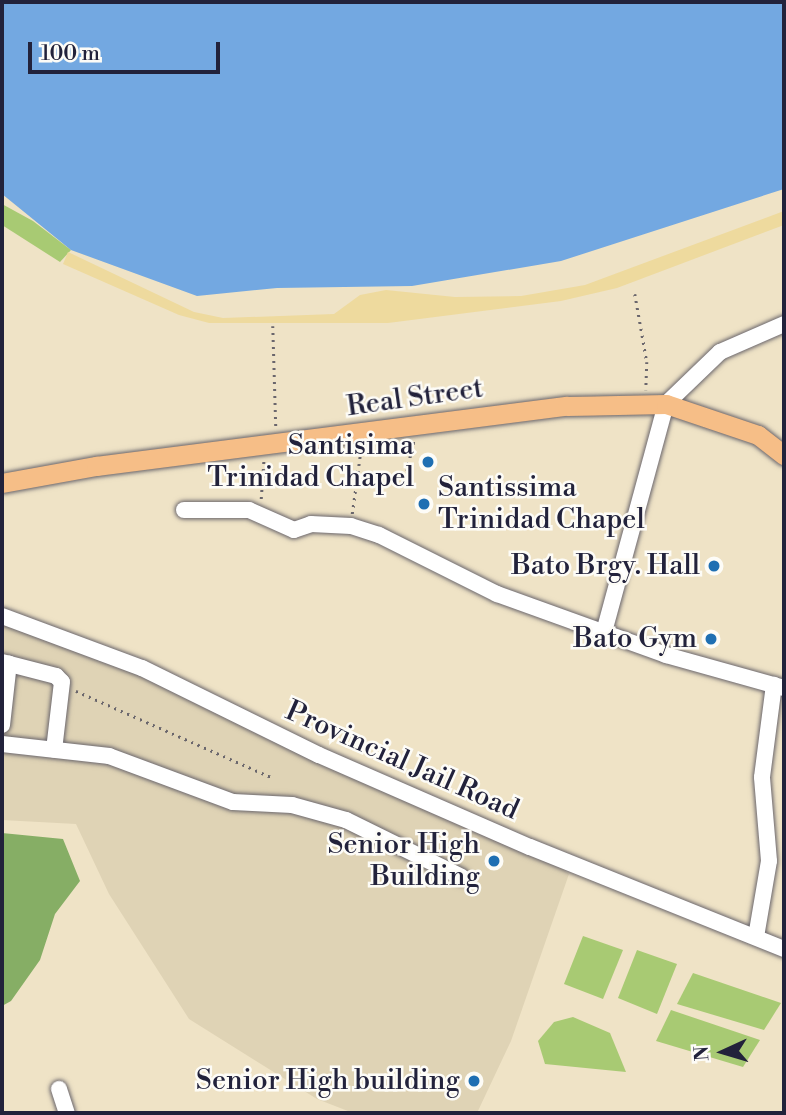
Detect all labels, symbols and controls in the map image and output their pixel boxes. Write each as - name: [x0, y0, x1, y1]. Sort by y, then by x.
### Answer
- scale bar: [32, 28, 224, 72]
- text: 100 m: [41, 41, 100, 67]
- street label: Real Street: [345, 372, 485, 424]
- place label: Santisima Trinidad Chapel: [207, 429, 414, 495]
- marker: Santisima Trinidad Chapel: [420, 454, 436, 470]
- place label: Santissima Trinidad Chapel: [438, 471, 645, 537]
- marker: Santissima Trinidad Chapel: [416, 496, 432, 512]
- place label: Bato Brgy. Hall: [511, 549, 700, 583]
- marker: Bato Brgy. Hall: [706, 558, 722, 574]
- place label: Bato Gym: [573, 622, 697, 656]
- marker: Bato Gym: [703, 631, 719, 647]
- street label: Provincial Jail Road: [280, 694, 524, 828]
- place label: Senior High Building: [327, 828, 480, 894]
- marker: Senior High Building: [486, 853, 502, 869]
- north arrow: [688, 1017, 758, 1087]
- text: N: [690, 1045, 715, 1062]
- place label: Senior High building: [196, 1064, 460, 1098]
- marker: Senior High building: [466, 1073, 482, 1089]

